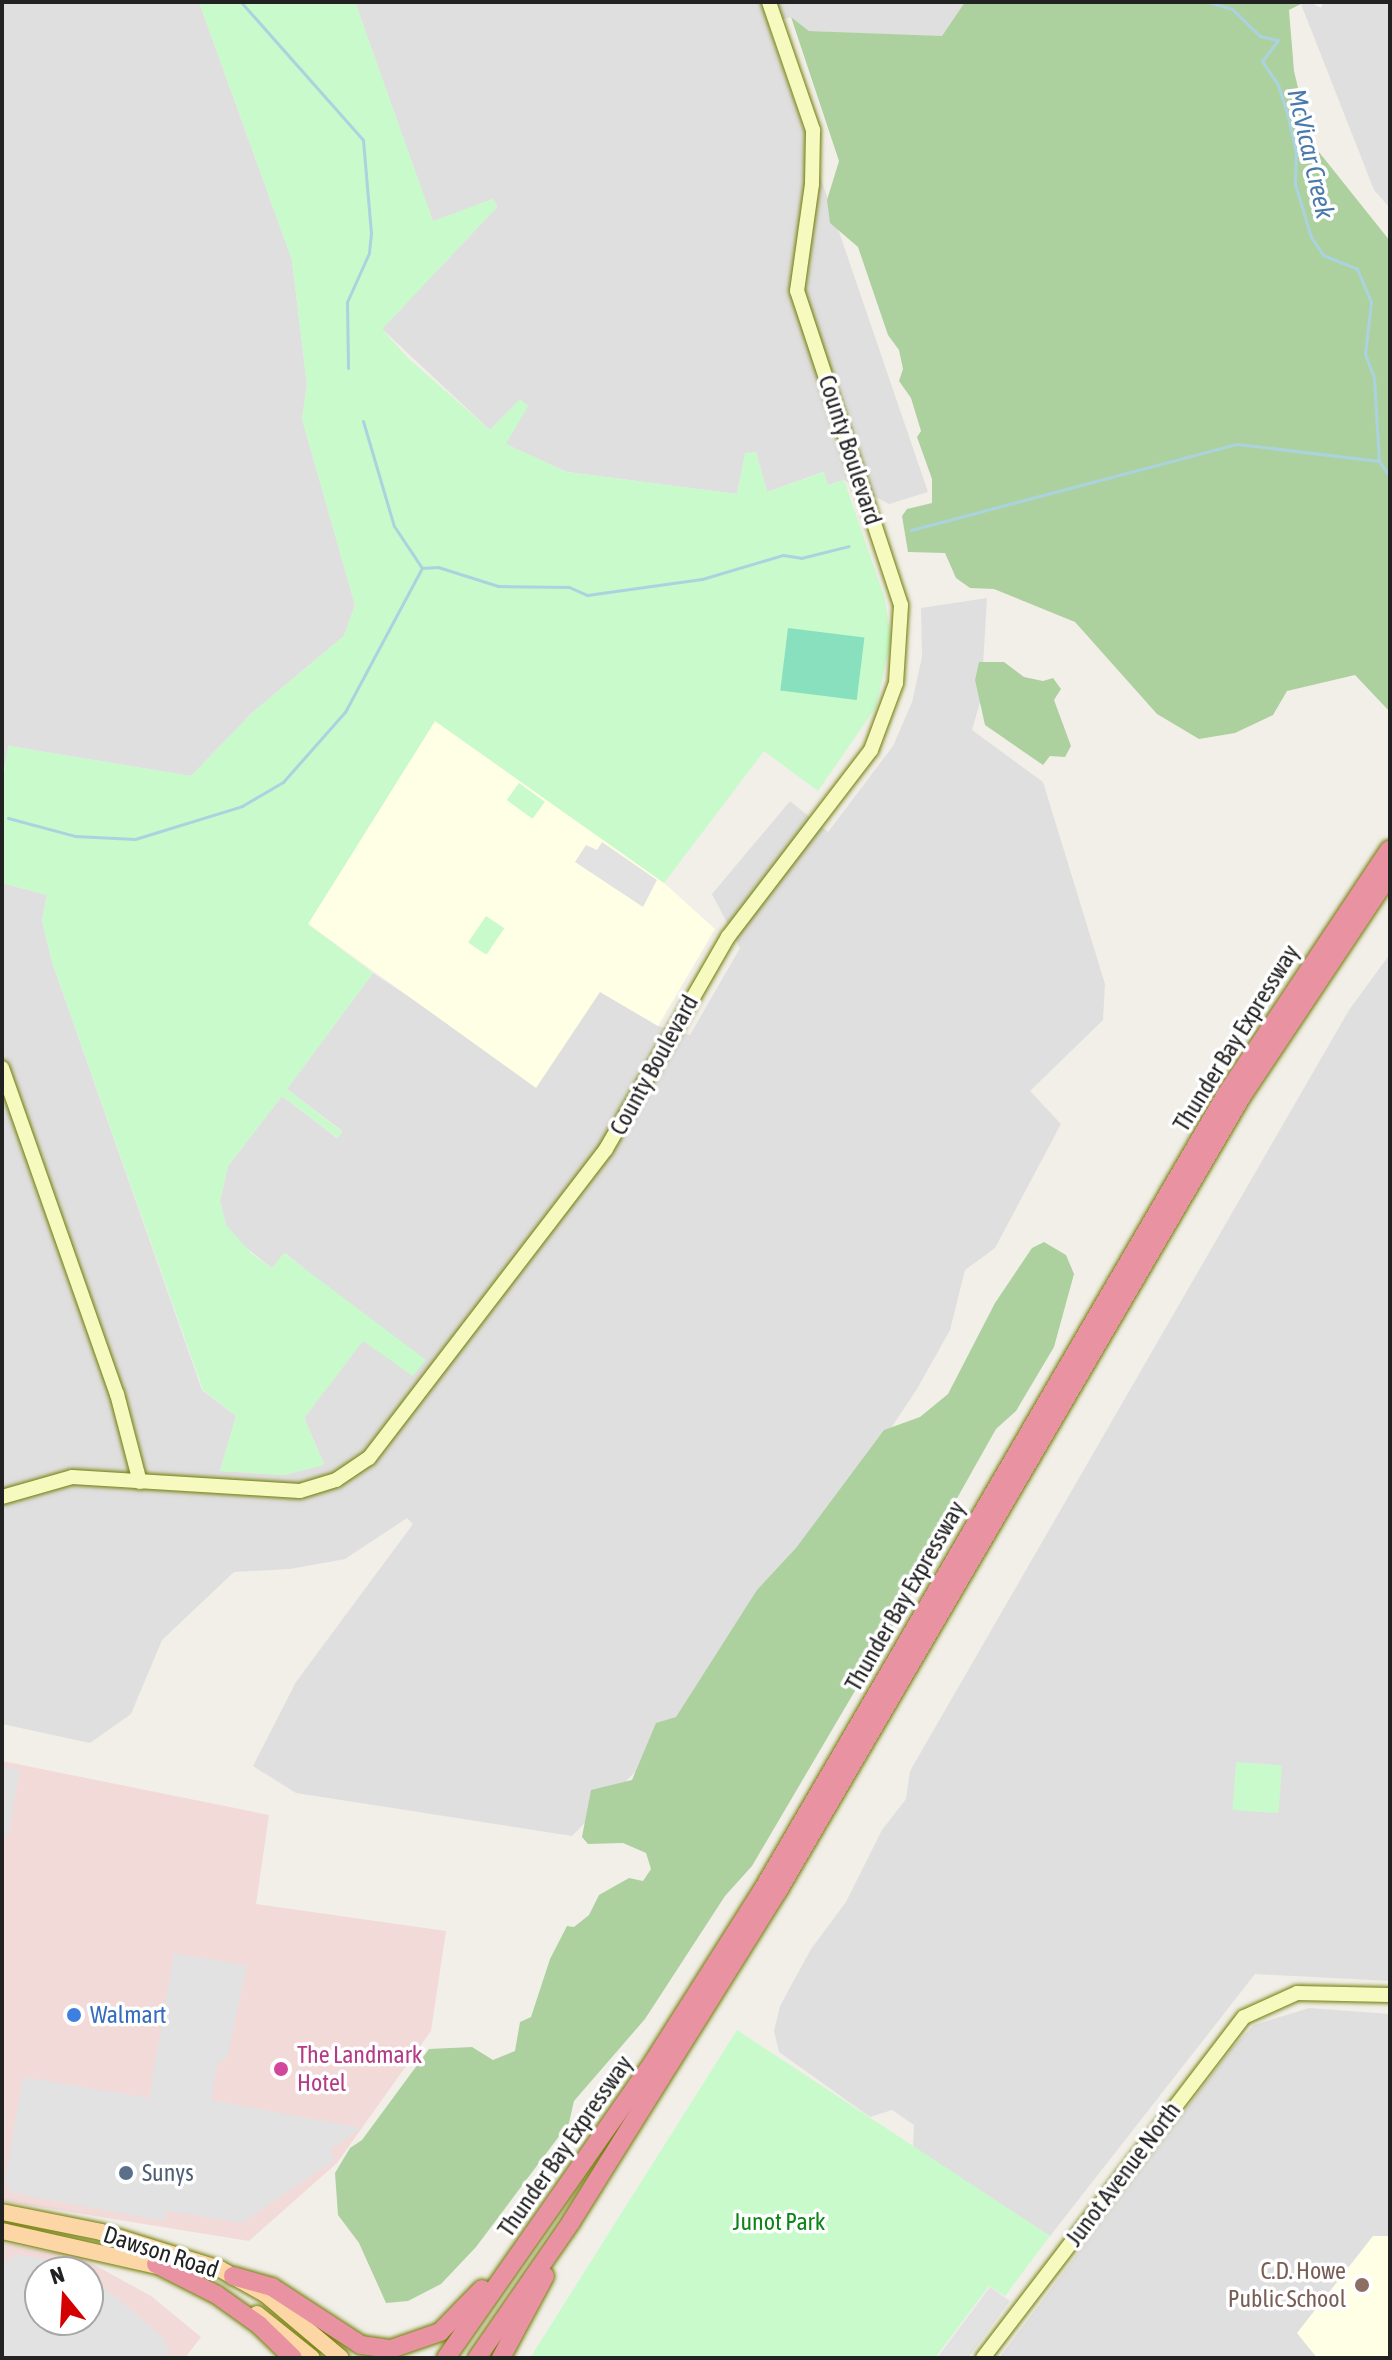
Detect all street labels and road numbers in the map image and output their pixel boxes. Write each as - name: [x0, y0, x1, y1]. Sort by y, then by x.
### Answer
- street label: County Boulevard: [812, 372, 888, 528]
- street label: Thunder Bay Expressway: [1167, 939, 1305, 1137]
- street label: County Boulevard: [604, 990, 704, 1140]
- street label: Thunder Bay Expressway: [839, 1496, 971, 1696]
- street label: Thunder Bay Expressway: [492, 2050, 638, 2242]
- street label: Junot Avenue North: [1059, 2096, 1187, 2252]
- street label: Dawson Road: [100, 2220, 222, 2284]

